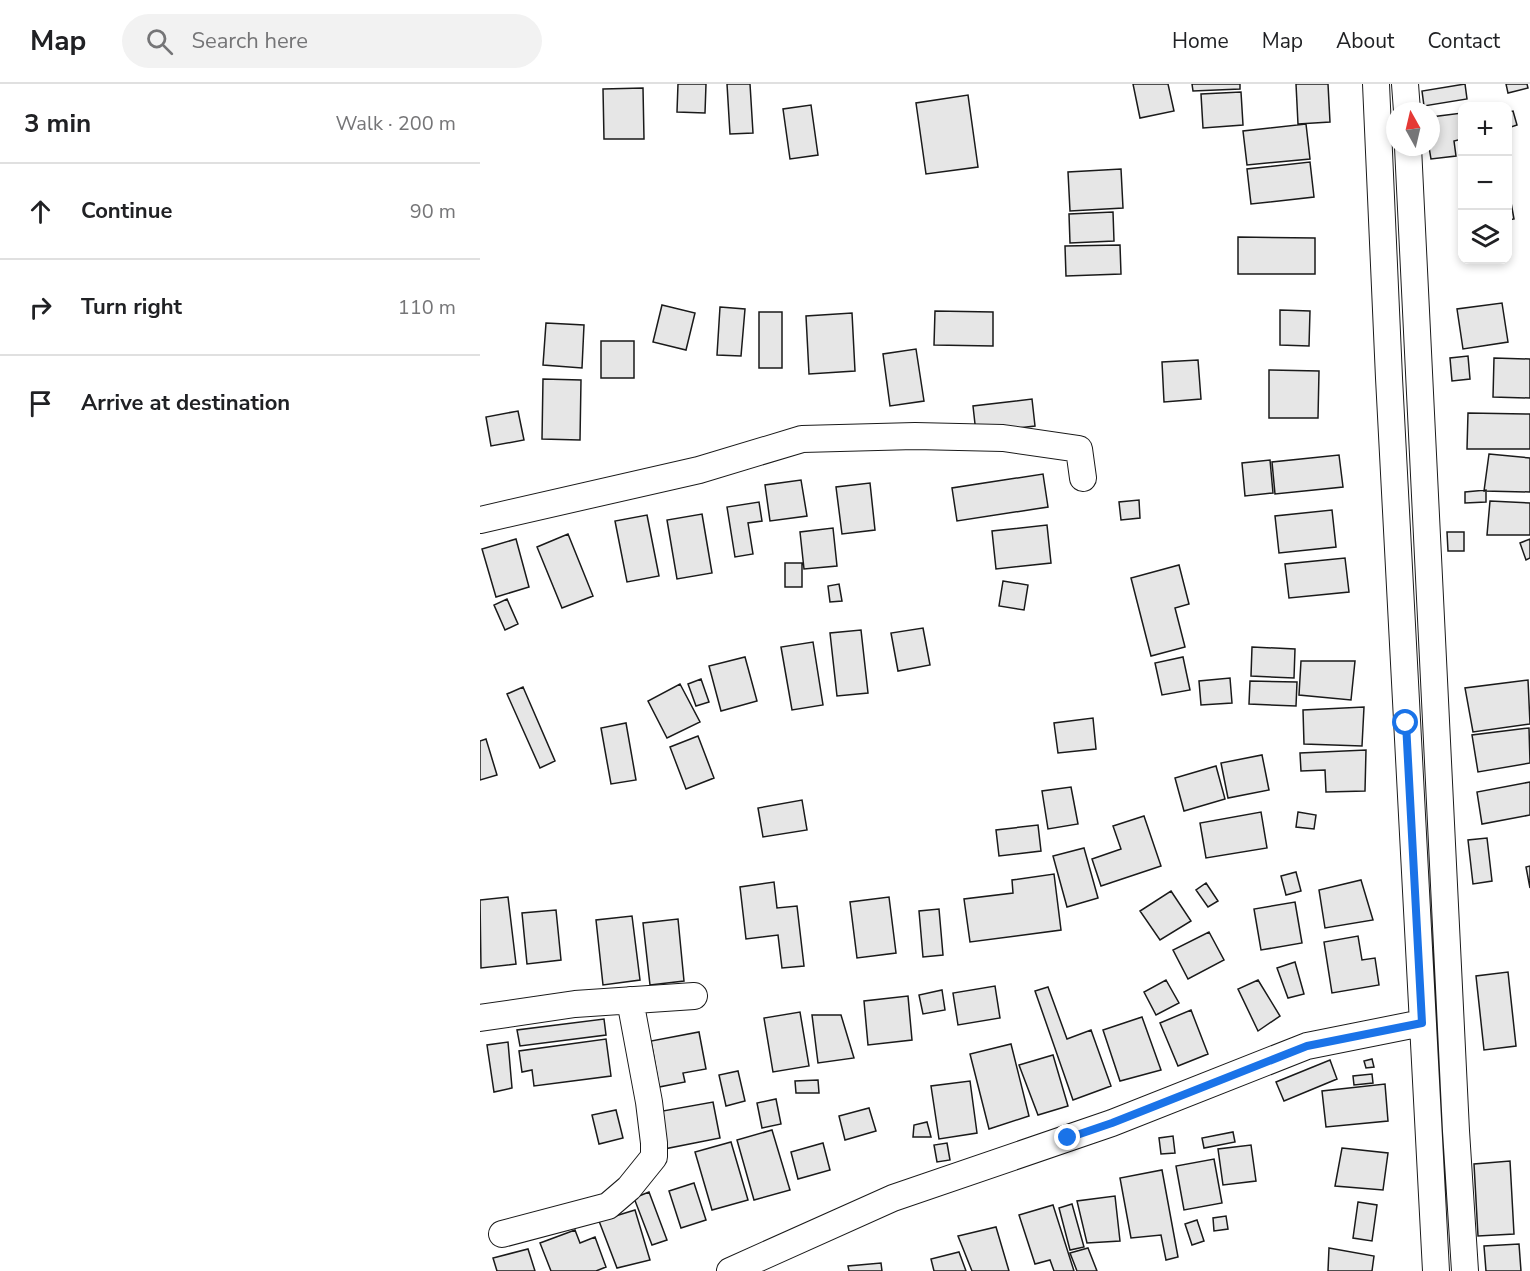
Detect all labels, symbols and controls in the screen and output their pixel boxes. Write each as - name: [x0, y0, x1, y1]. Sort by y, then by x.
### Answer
- search box: [122, 14, 542, 68]
- text: Map: [30, 22, 86, 60]
- icon: search: [143, 25, 176, 58]
- text: Search here: [191, 26, 308, 56]
- text: Home: [1172, 27, 1229, 55]
- text: Map: [1262, 27, 1303, 55]
- text: About: [1336, 27, 1394, 55]
- text: Contact: [1427, 27, 1500, 55]
- north arrow: [1386, 102, 1440, 156]
- map controls: [1458, 102, 1512, 264]
- button: +: [1458, 102, 1512, 156]
- text: 3 min: [24, 106, 91, 141]
- text: Walk · 200 m: [336, 110, 456, 137]
- button: −: [1458, 156, 1512, 210]
- icon: ahead: [24, 195, 57, 228]
- text: Continue: [81, 196, 172, 226]
- text: 90 m: [410, 198, 456, 225]
- button: layers: [1458, 210, 1512, 264]
- icon: right: [24, 291, 57, 324]
- text: Turn right: [81, 292, 182, 322]
- text: 110 m: [398, 294, 456, 321]
- icon: arrive: [24, 387, 57, 420]
- text: Arrive at destination: [81, 388, 290, 418]
- route start: [1392, 709, 1418, 735]
- route end: [1054, 1124, 1080, 1150]

